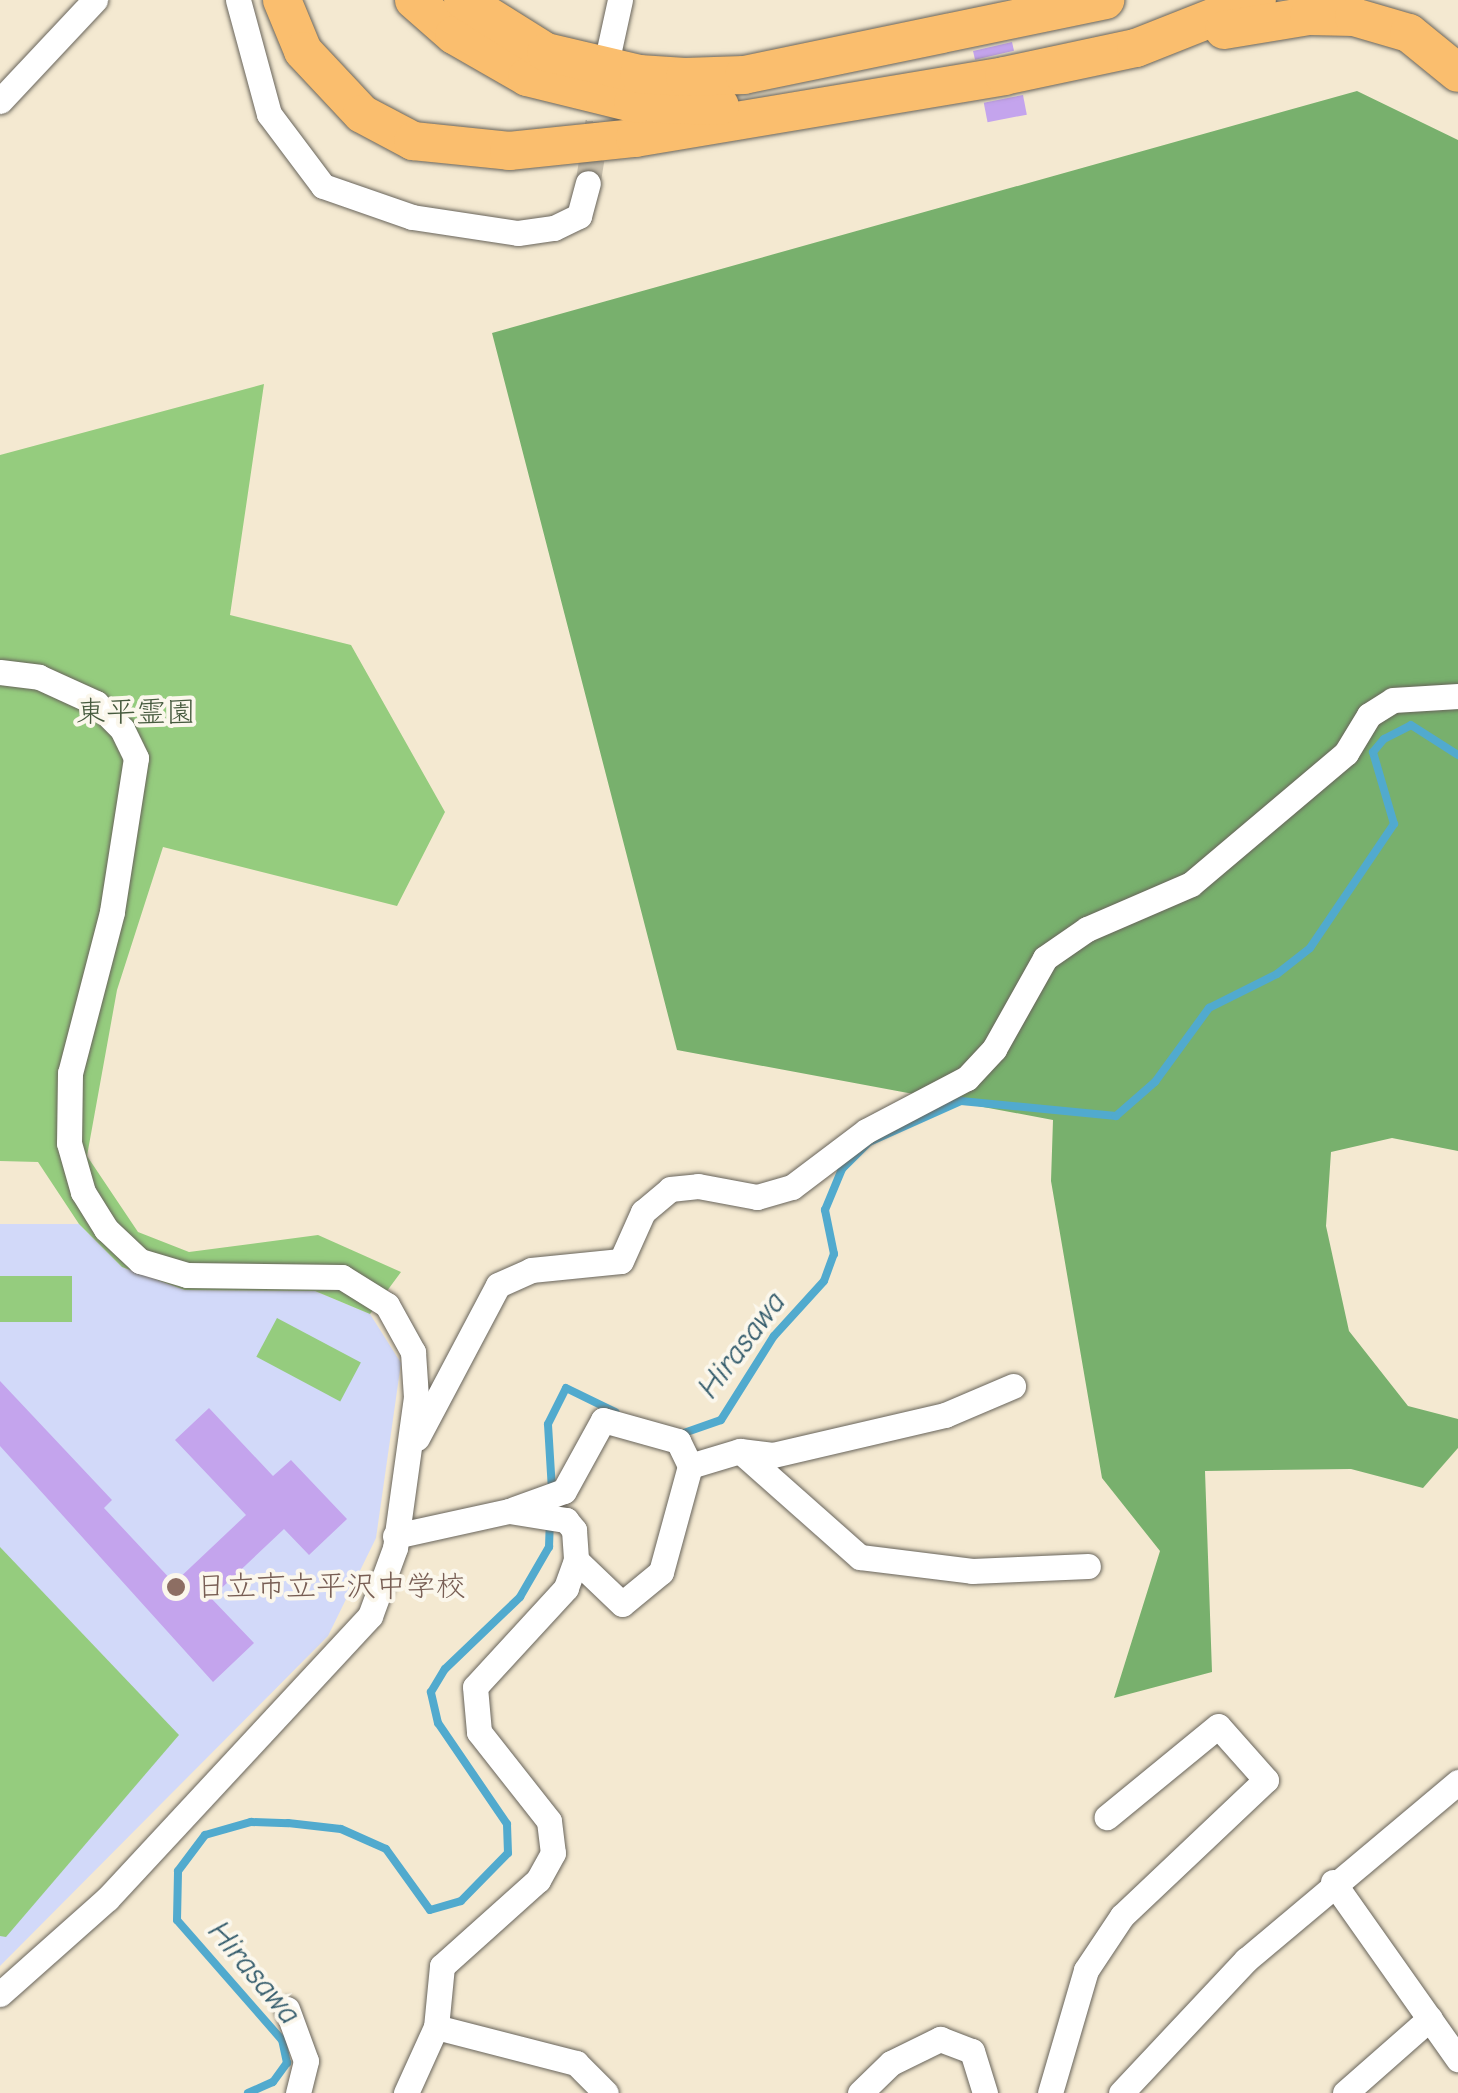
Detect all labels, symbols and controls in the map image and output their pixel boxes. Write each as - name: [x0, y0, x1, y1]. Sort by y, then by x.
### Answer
- park label: 東平霊園: [76, 695, 196, 731]
- water label: Hirasawa: [689, 1284, 795, 1406]
- place label: 日立市立平沢中学校: [196, 1569, 466, 1605]
- marker: 日立市立平沢中学校: [165, 1576, 187, 1598]
- water label: Hirasawa: [200, 1913, 308, 2033]

